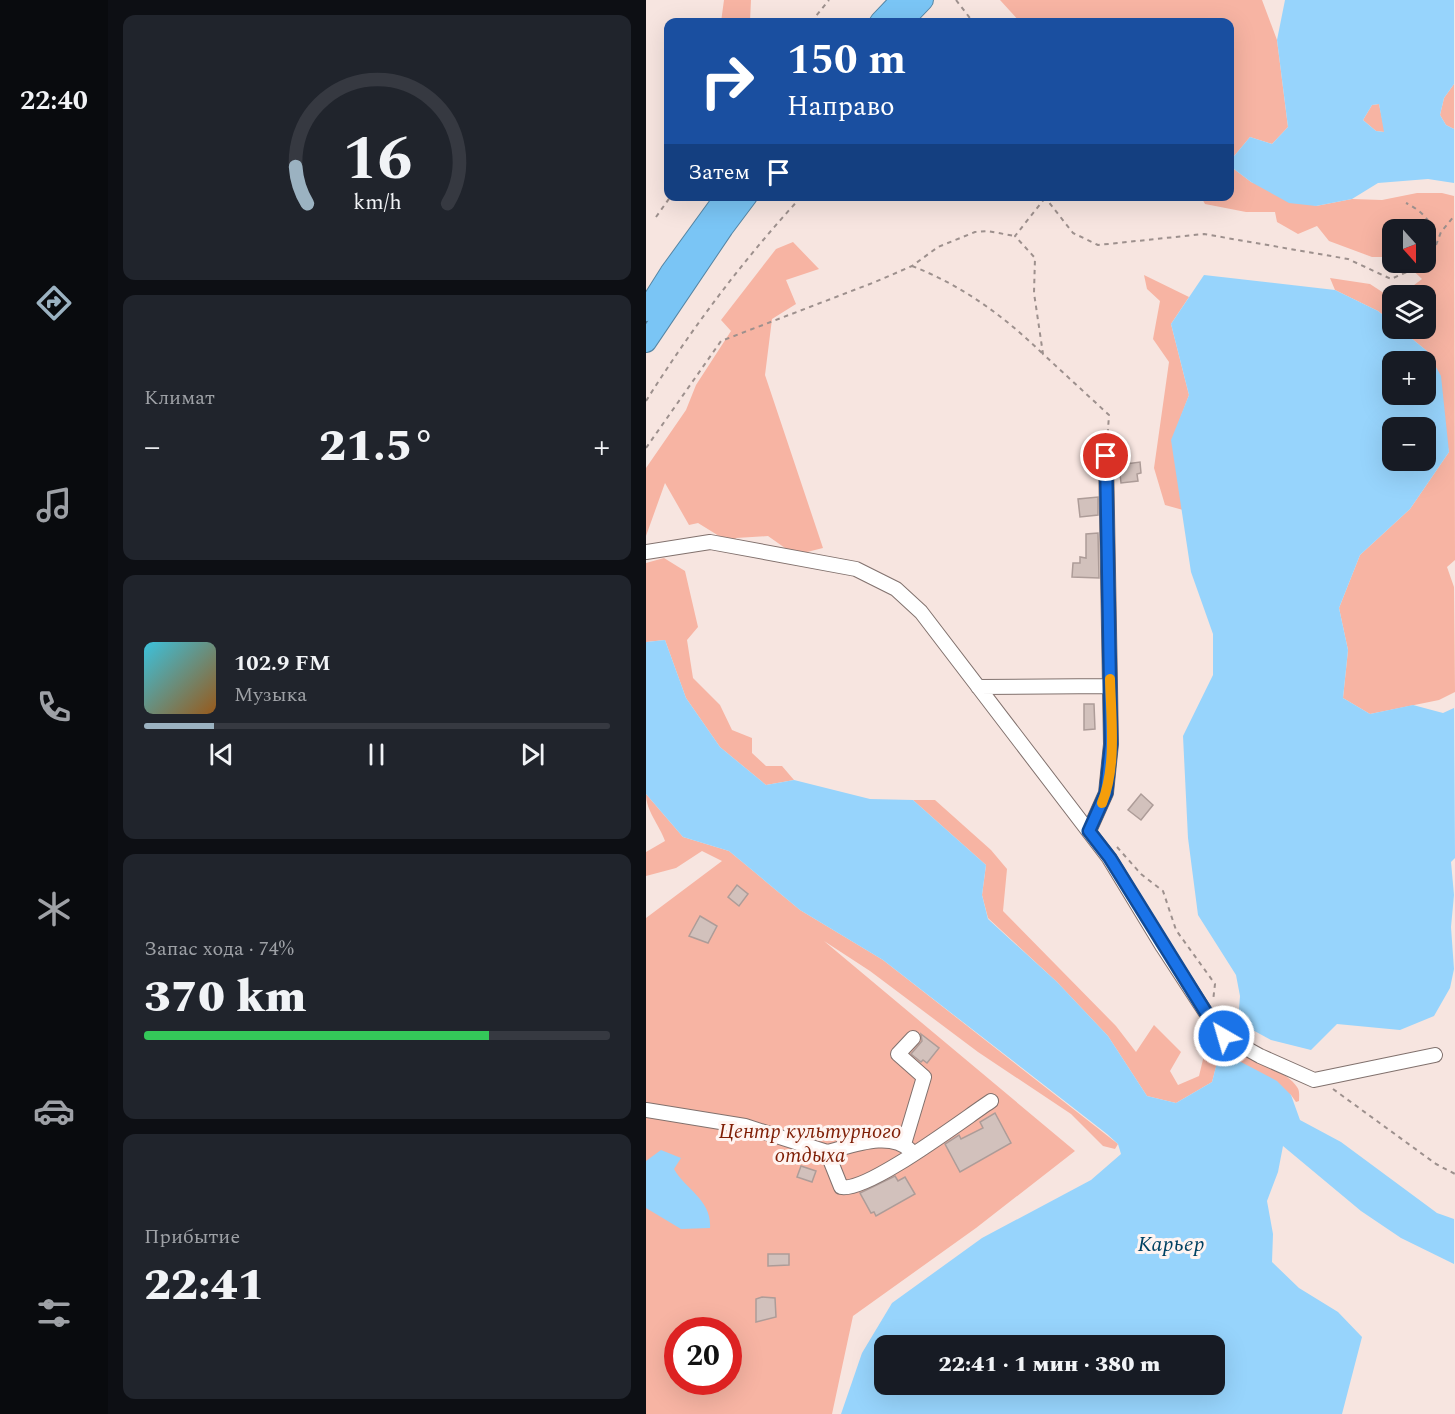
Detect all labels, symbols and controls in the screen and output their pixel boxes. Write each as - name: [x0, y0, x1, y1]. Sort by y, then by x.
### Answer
- text: 150 m: [787, 29, 906, 92]
- icon: right: [688, 42, 766, 120]
- text: 22:40: [20, 80, 88, 122]
- text: Направо: [787, 86, 895, 128]
- text: 16: [342, 113, 412, 208]
- text: Затем: [688, 156, 750, 189]
- icon: arrive: [762, 156, 795, 189]
- text: km/h: [353, 187, 401, 220]
- north arrow: [1382, 219, 1436, 273]
- map controls: [1382, 219, 1436, 471]
- icon: directions: [33, 282, 75, 324]
- button: layers: [1382, 285, 1436, 339]
- button: +: [1382, 351, 1436, 405]
- text: Климат: [144, 383, 215, 413]
- text: 21.5°: [319, 412, 435, 481]
- button: −: [1382, 417, 1436, 471]
- text: −: [144, 422, 161, 472]
- text: +: [593, 422, 610, 472]
- pin: [1080, 430, 1131, 481]
- icon: arrive: [1089, 439, 1122, 472]
- icon: music: [33, 484, 75, 526]
- text: 102.9 FM: [234, 647, 331, 680]
- text: Музыка: [234, 680, 307, 710]
- icon: phone: [33, 686, 75, 728]
- icon: previous: [205, 738, 238, 771]
- icon: pause: [360, 738, 393, 771]
- icon: next: [516, 738, 549, 771]
- icon: climate: [33, 888, 75, 930]
- text: Запас хода · 74%: [144, 934, 294, 964]
- text: 370 km: [144, 963, 306, 1032]
- position arrow: [1192, 1004, 1256, 1068]
- icon: car: [33, 1090, 75, 1132]
- park label: Центр культурного отдыха: [718, 1116, 902, 1172]
- text: Прибытие: [144, 1222, 240, 1252]
- water label: Карьер: [1137, 1228, 1205, 1261]
- text: 22:41: [144, 1251, 265, 1320]
- icon: filters: [33, 1292, 75, 1334]
- speed limit sign: 20: [664, 1317, 742, 1395]
- text: 22:41 · 1 мин · 380 m: [939, 1348, 1160, 1381]

